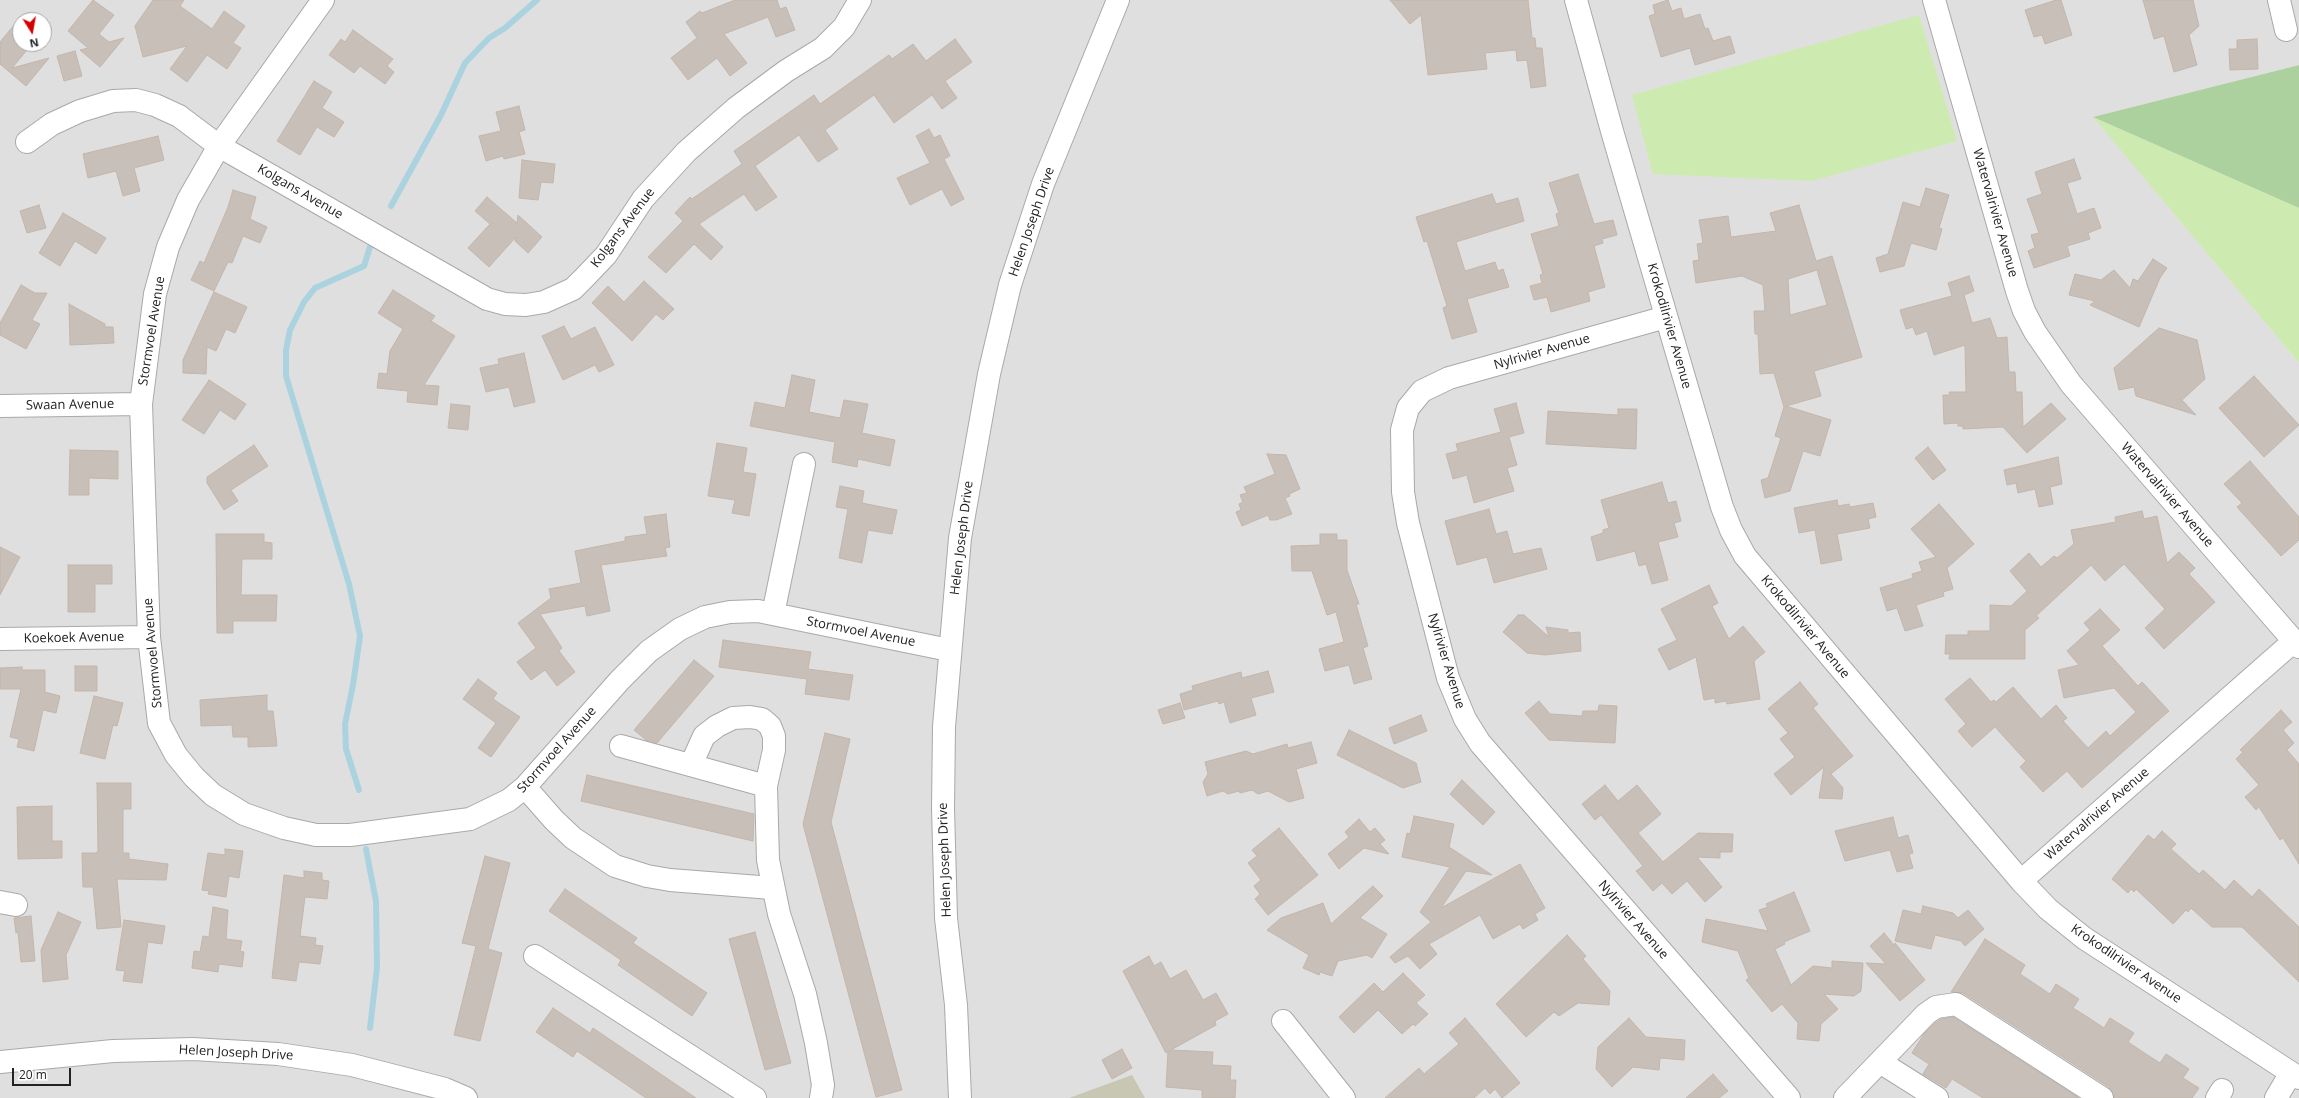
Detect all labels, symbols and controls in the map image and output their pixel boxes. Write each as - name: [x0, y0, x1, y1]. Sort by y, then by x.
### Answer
- north arrow: [12, 12, 52, 52]
- text: N: [28, 35, 40, 52]
- street label: Watervalrivier Avenue: [1969, 147, 2021, 279]
- street label: Kolgans Avenue: [254, 161, 346, 223]
- street label: Helen Joseph Drive: [1006, 165, 1058, 279]
- street label: Kolgans Avenue: [588, 185, 658, 271]
- street label: Krokodilrivier Avenue: [1644, 261, 1694, 391]
- street label: Stormvoel Avenue: [136, 275, 168, 387]
- street label: Nylrivier Avenue: [1492, 331, 1592, 373]
- street label: Swaan Avenue: [26, 396, 114, 414]
- street label: Watervalrivier Avenue: [2117, 440, 2217, 550]
- street label: Helen Joseph Drive: [947, 480, 977, 596]
- street label: Krokodilrivier Avenue: [1757, 572, 1853, 682]
- street label: Stormvoel Avenue: [140, 597, 166, 709]
- street label: Nylrivier Avenue: [1424, 611, 1468, 711]
- street label: Stormvoel Avenue: [805, 614, 917, 650]
- street label: Koekoek Avenue: [24, 629, 124, 647]
- street label: Stormvoel Avenue: [514, 704, 600, 796]
- street label: Watervalrivier Avenue: [2042, 764, 2152, 864]
- street label: Helen Joseph Drive: [935, 802, 955, 918]
- street label: Nylrivier Avenue: [1595, 877, 1671, 963]
- street label: Krokodilrivier Avenue: [2068, 921, 2184, 1007]
- street label: Helen Joseph Drive: [178, 1042, 294, 1064]
- scale bar: [14, 1060, 73, 1086]
- text: 20 m: [19, 1066, 47, 1083]

